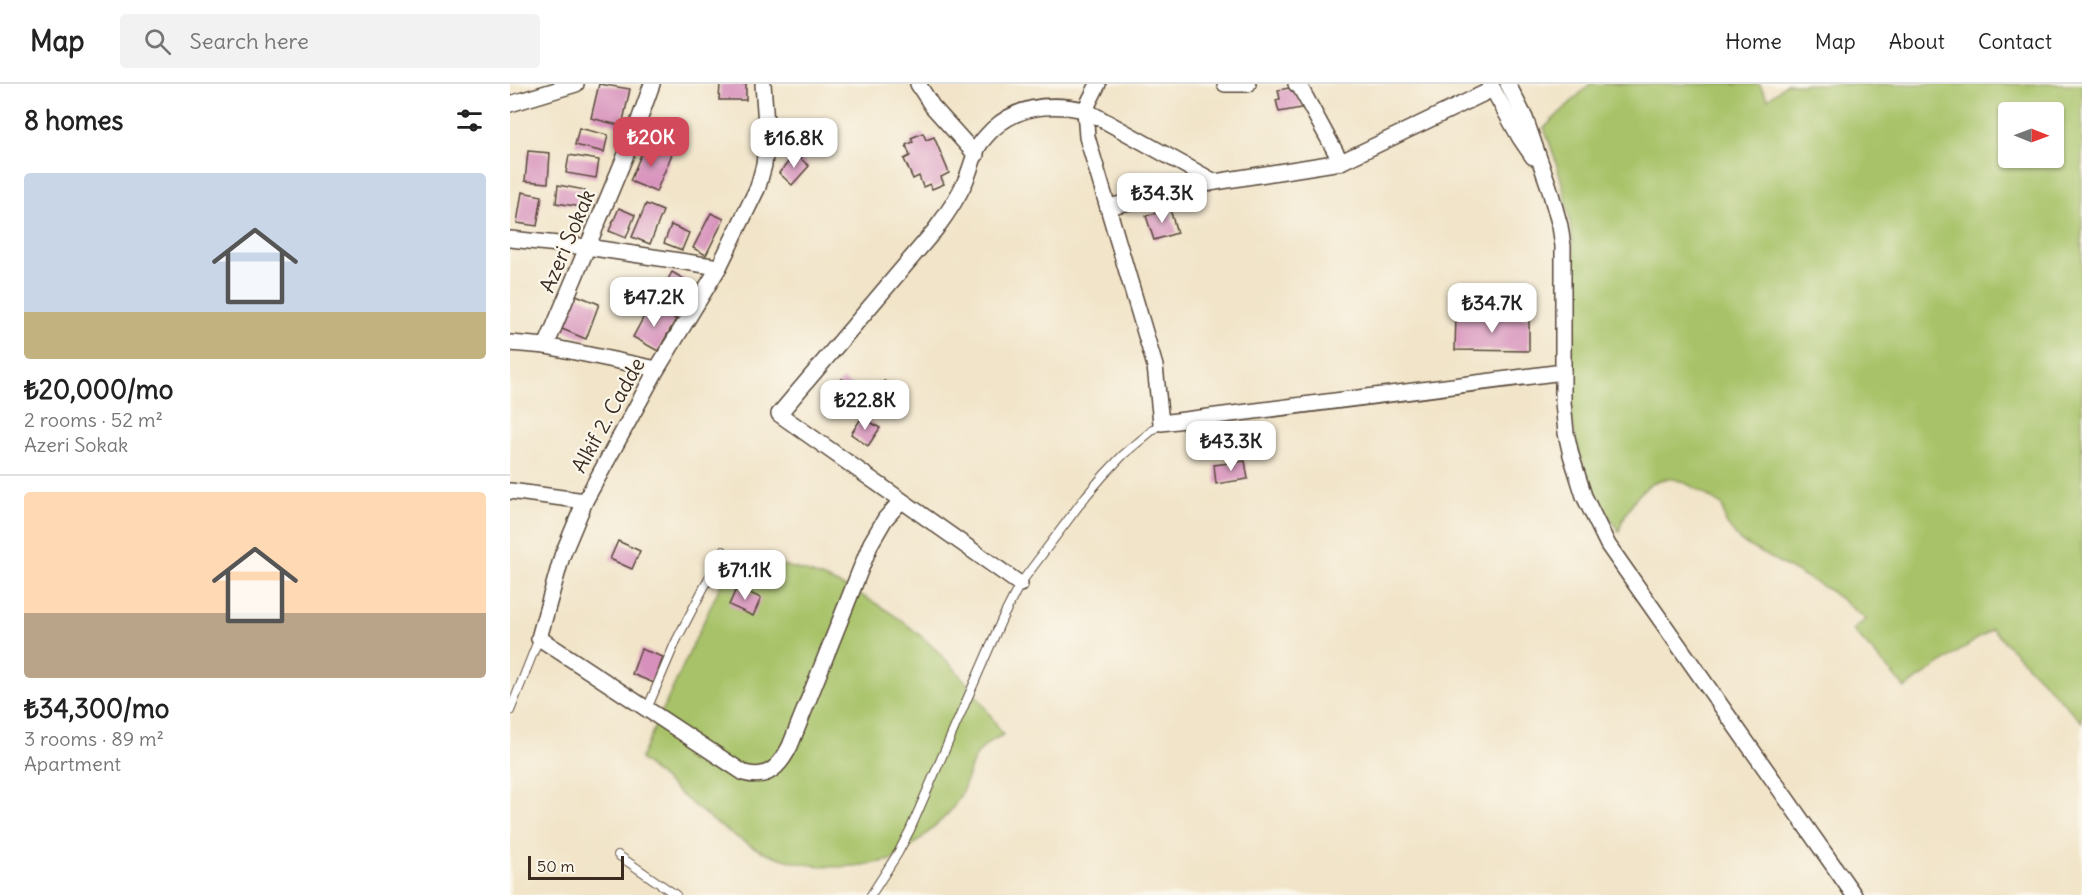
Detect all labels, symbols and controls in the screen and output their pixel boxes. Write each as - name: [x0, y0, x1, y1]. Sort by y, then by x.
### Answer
- search box: [120, 14, 540, 68]
- text: Map: [30, 23, 84, 59]
- icon: search: [141, 25, 174, 58]
- text: Search here: [189, 27, 309, 55]
- text: Home: [1725, 28, 1782, 55]
- text: Map: [1815, 28, 1856, 55]
- text: About: [1889, 28, 1945, 55]
- text: Contact: [1978, 28, 2052, 55]
- north arrow: [1998, 102, 2064, 168]
- map controls: [1998, 102, 2064, 168]
- text: 8 homes: [24, 104, 123, 137]
- icon: filters: [453, 104, 486, 137]
- pin: ₺20K: [615, 117, 687, 168]
- pin: ₺16.8K: [745, 118, 843, 169]
- text: ₺20K: [627, 124, 675, 149]
- text: ₺16.8K: [765, 125, 823, 150]
- pin: ₺34.3K: [1113, 173, 1211, 224]
- text: ₺34.3K: [1131, 180, 1193, 205]
- street label: Azeri Sokak: [533, 185, 601, 297]
- icon: home: [201, 212, 309, 320]
- pin: ₺47.2K: [605, 277, 703, 328]
- pin: ₺34.7K: [1443, 283, 1541, 334]
- text: ₺47.2K: [624, 284, 684, 309]
- text: ₺34.7K: [1462, 290, 1522, 315]
- street label: Alkif 2. Cadde: [565, 353, 651, 477]
- text: ₺20,000/mo: [24, 373, 173, 406]
- pin: ₺22.8K: [816, 380, 914, 431]
- text: ₺22.8K: [834, 387, 896, 412]
- text: 2 rooms · 52 m²: [24, 407, 163, 432]
- pin: ₺43.3K: [1182, 421, 1280, 472]
- text: ₺43.3K: [1200, 428, 1262, 453]
- text: Azeri Sokak: [24, 432, 128, 457]
- icon: home: [201, 531, 309, 639]
- pin: ₺71.1K: [696, 550, 794, 601]
- text: ₺71.1K: [719, 557, 771, 582]
- text: ₺34,300/mo: [24, 692, 169, 725]
- text: 3 rooms · 89 m²: [24, 726, 164, 751]
- text: Apartment: [24, 751, 121, 776]
- scale bar: [528, 853, 624, 880]
- text: 50 m: [537, 856, 575, 876]

